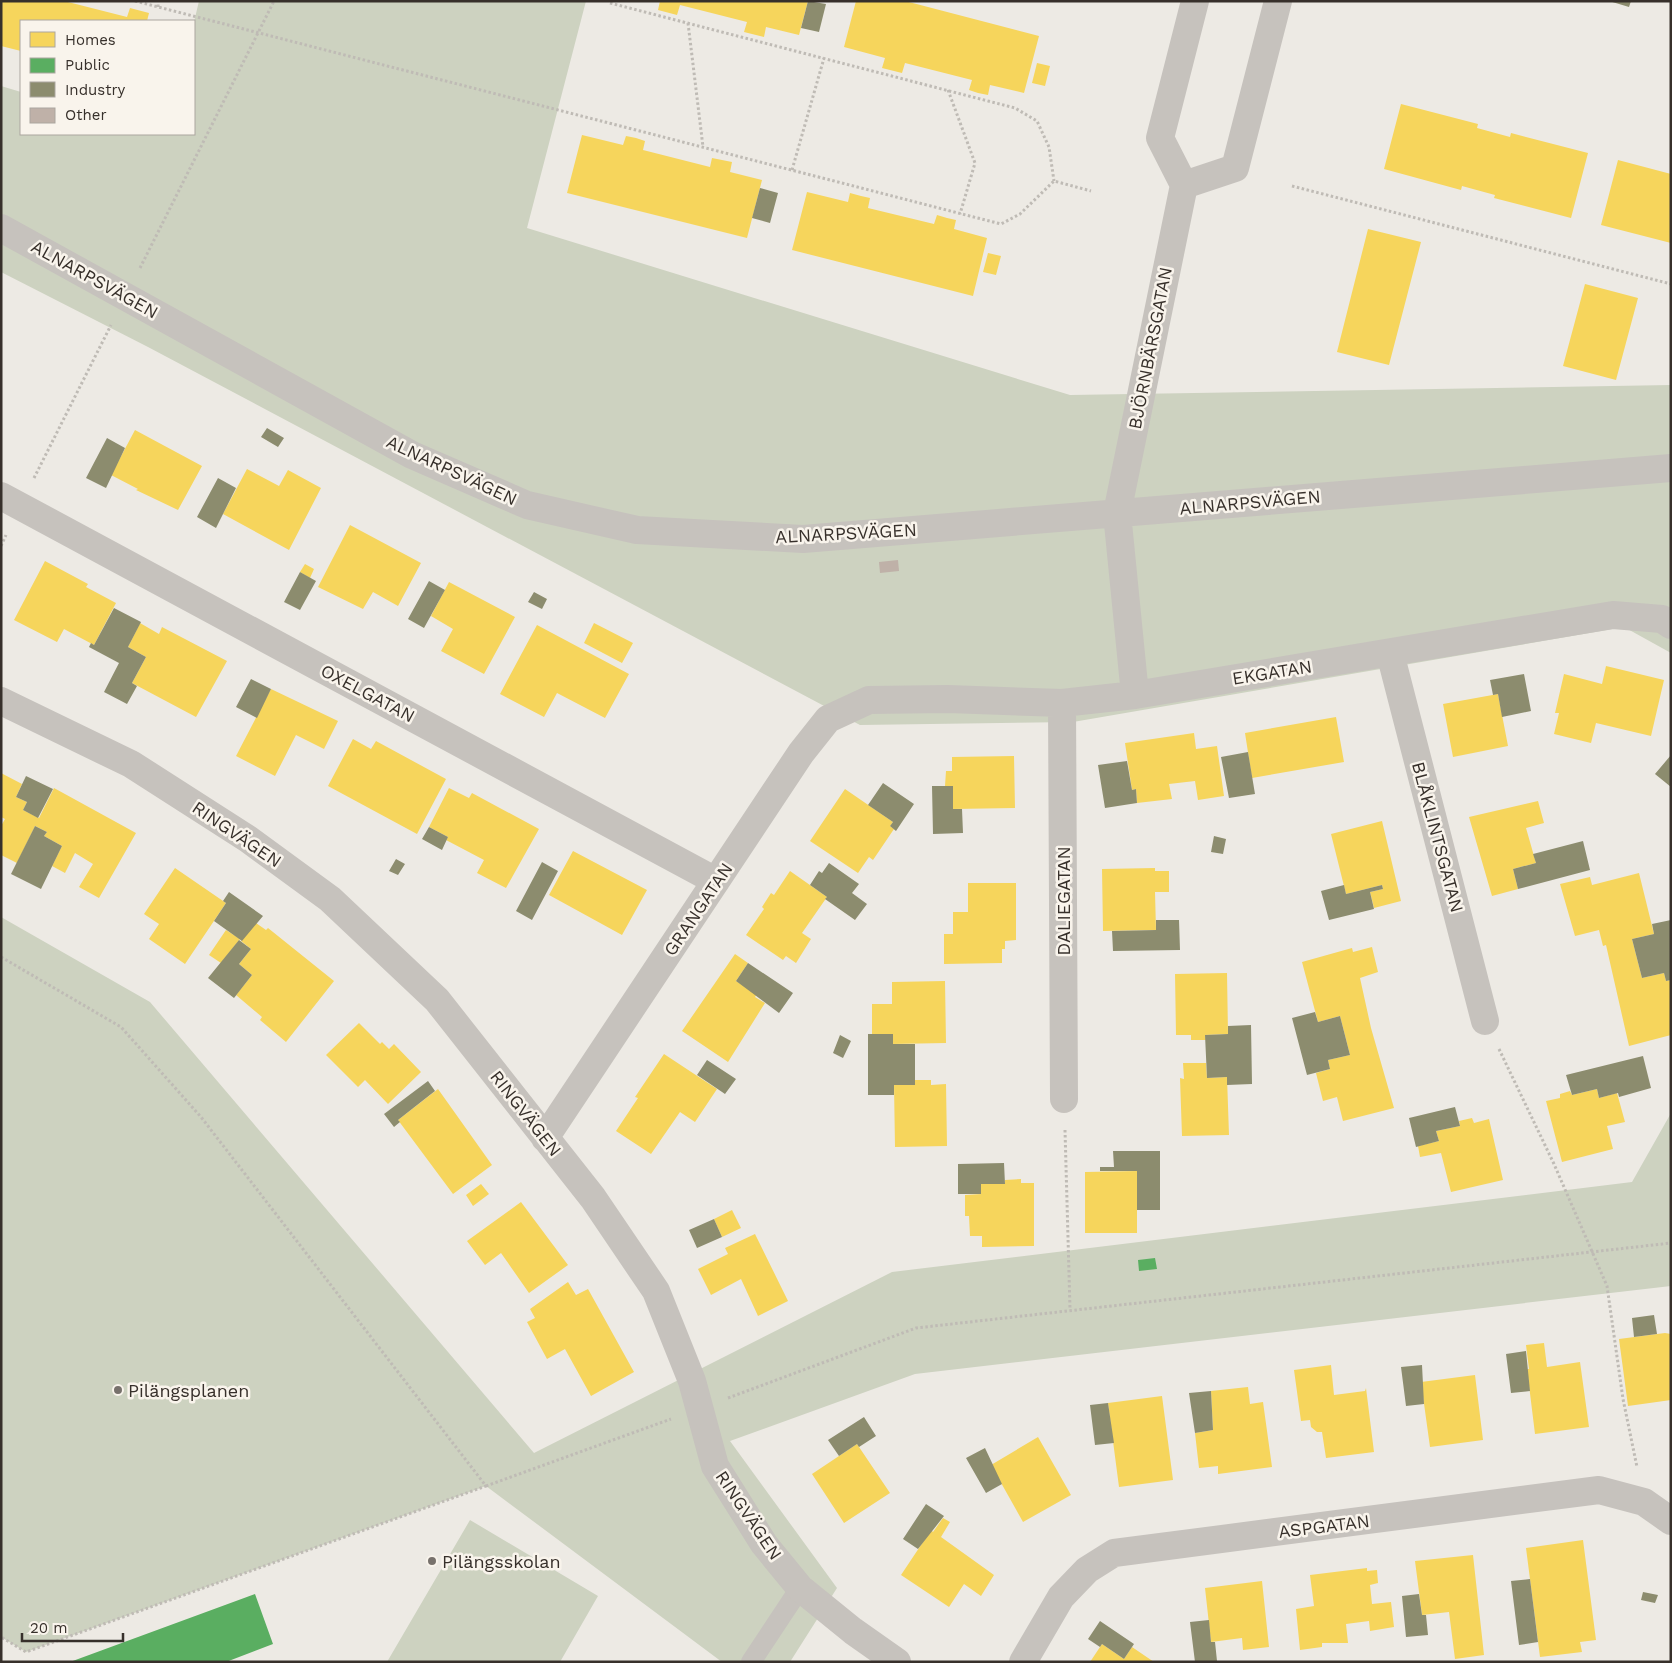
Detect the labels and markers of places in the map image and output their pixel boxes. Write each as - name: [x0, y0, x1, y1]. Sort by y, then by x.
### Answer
- place label: Pilängsplanen: [128, 1380, 249, 1401]
- marker: Pilängsplanen: [112, 1384, 124, 1396]
- place label: Pilängsskolan: [442, 1551, 561, 1572]
- marker: Pilängsskolan: [426, 1555, 438, 1567]

